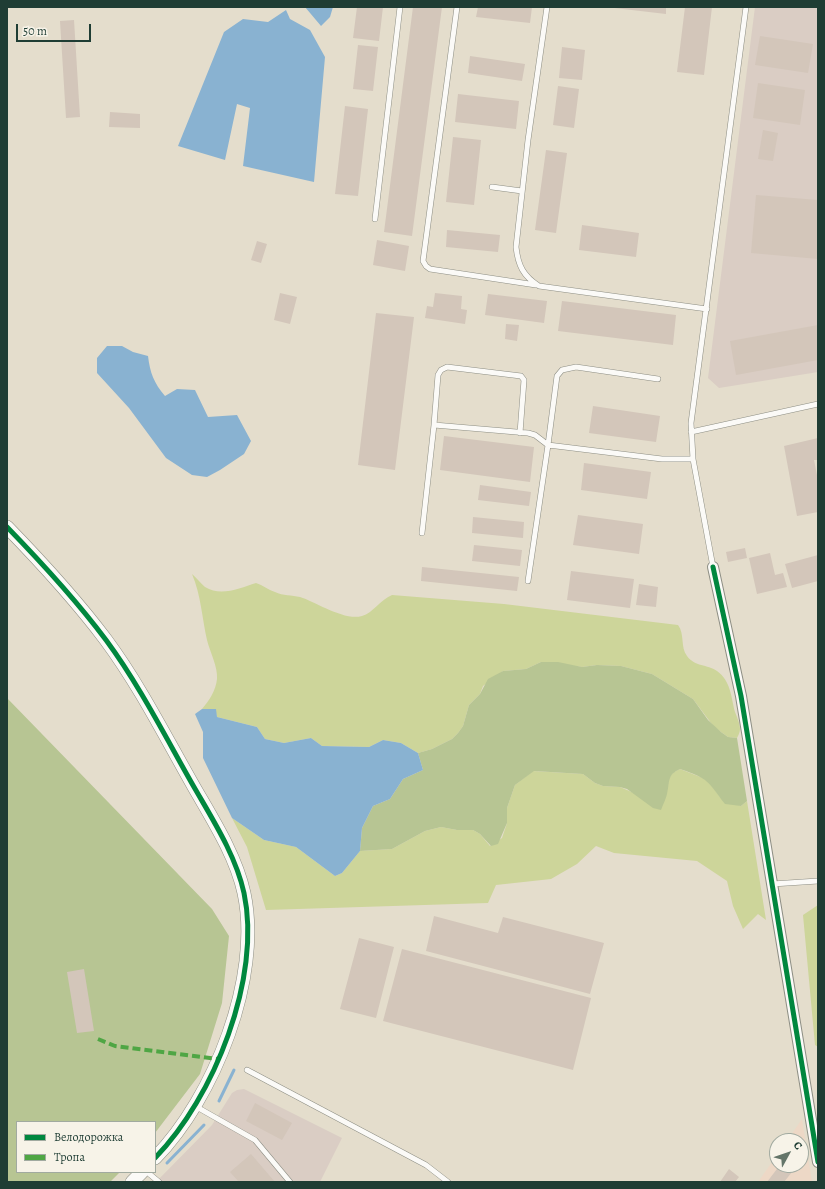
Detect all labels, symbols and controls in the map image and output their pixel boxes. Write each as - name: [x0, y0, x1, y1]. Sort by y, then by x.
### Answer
- scale bar: [18, 16, 93, 42]
- text: 50 m: [23, 23, 47, 39]
- legend: [16, 1121, 156, 1173]
- text: Велодорожка: [54, 1129, 123, 1145]
- north arrow: [769, 1133, 809, 1173]
- text: С: [790, 1138, 806, 1153]
- text: Тропа: [54, 1149, 85, 1165]

